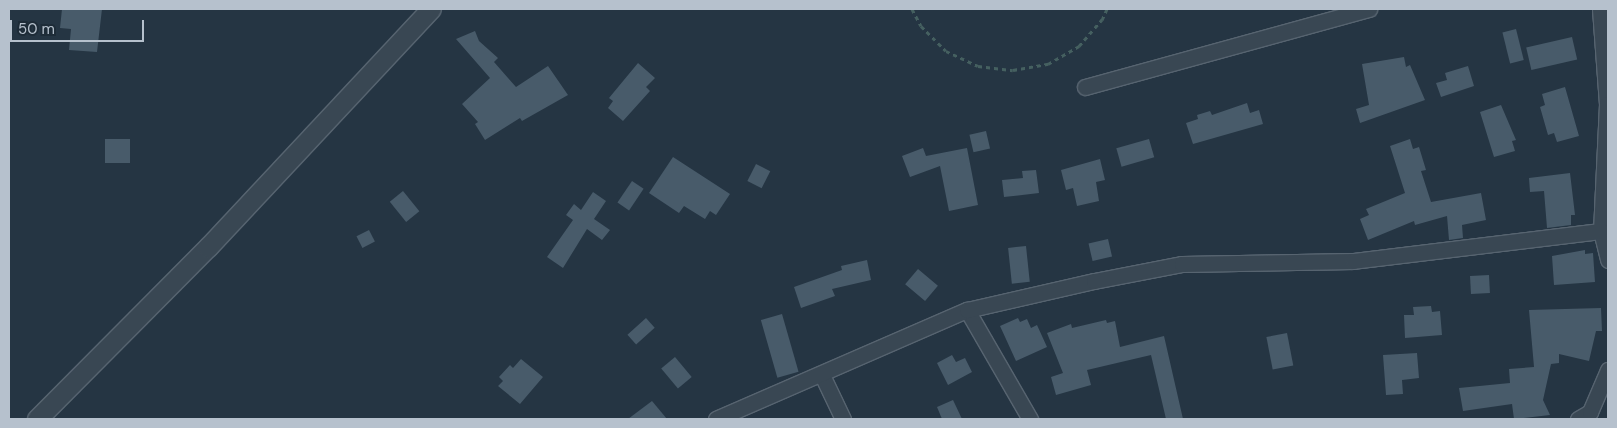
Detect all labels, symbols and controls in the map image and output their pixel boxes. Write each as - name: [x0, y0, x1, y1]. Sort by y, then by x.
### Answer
- scale bar: [12, 10, 146, 42]
- text: 50 m: [18, 19, 55, 39]

